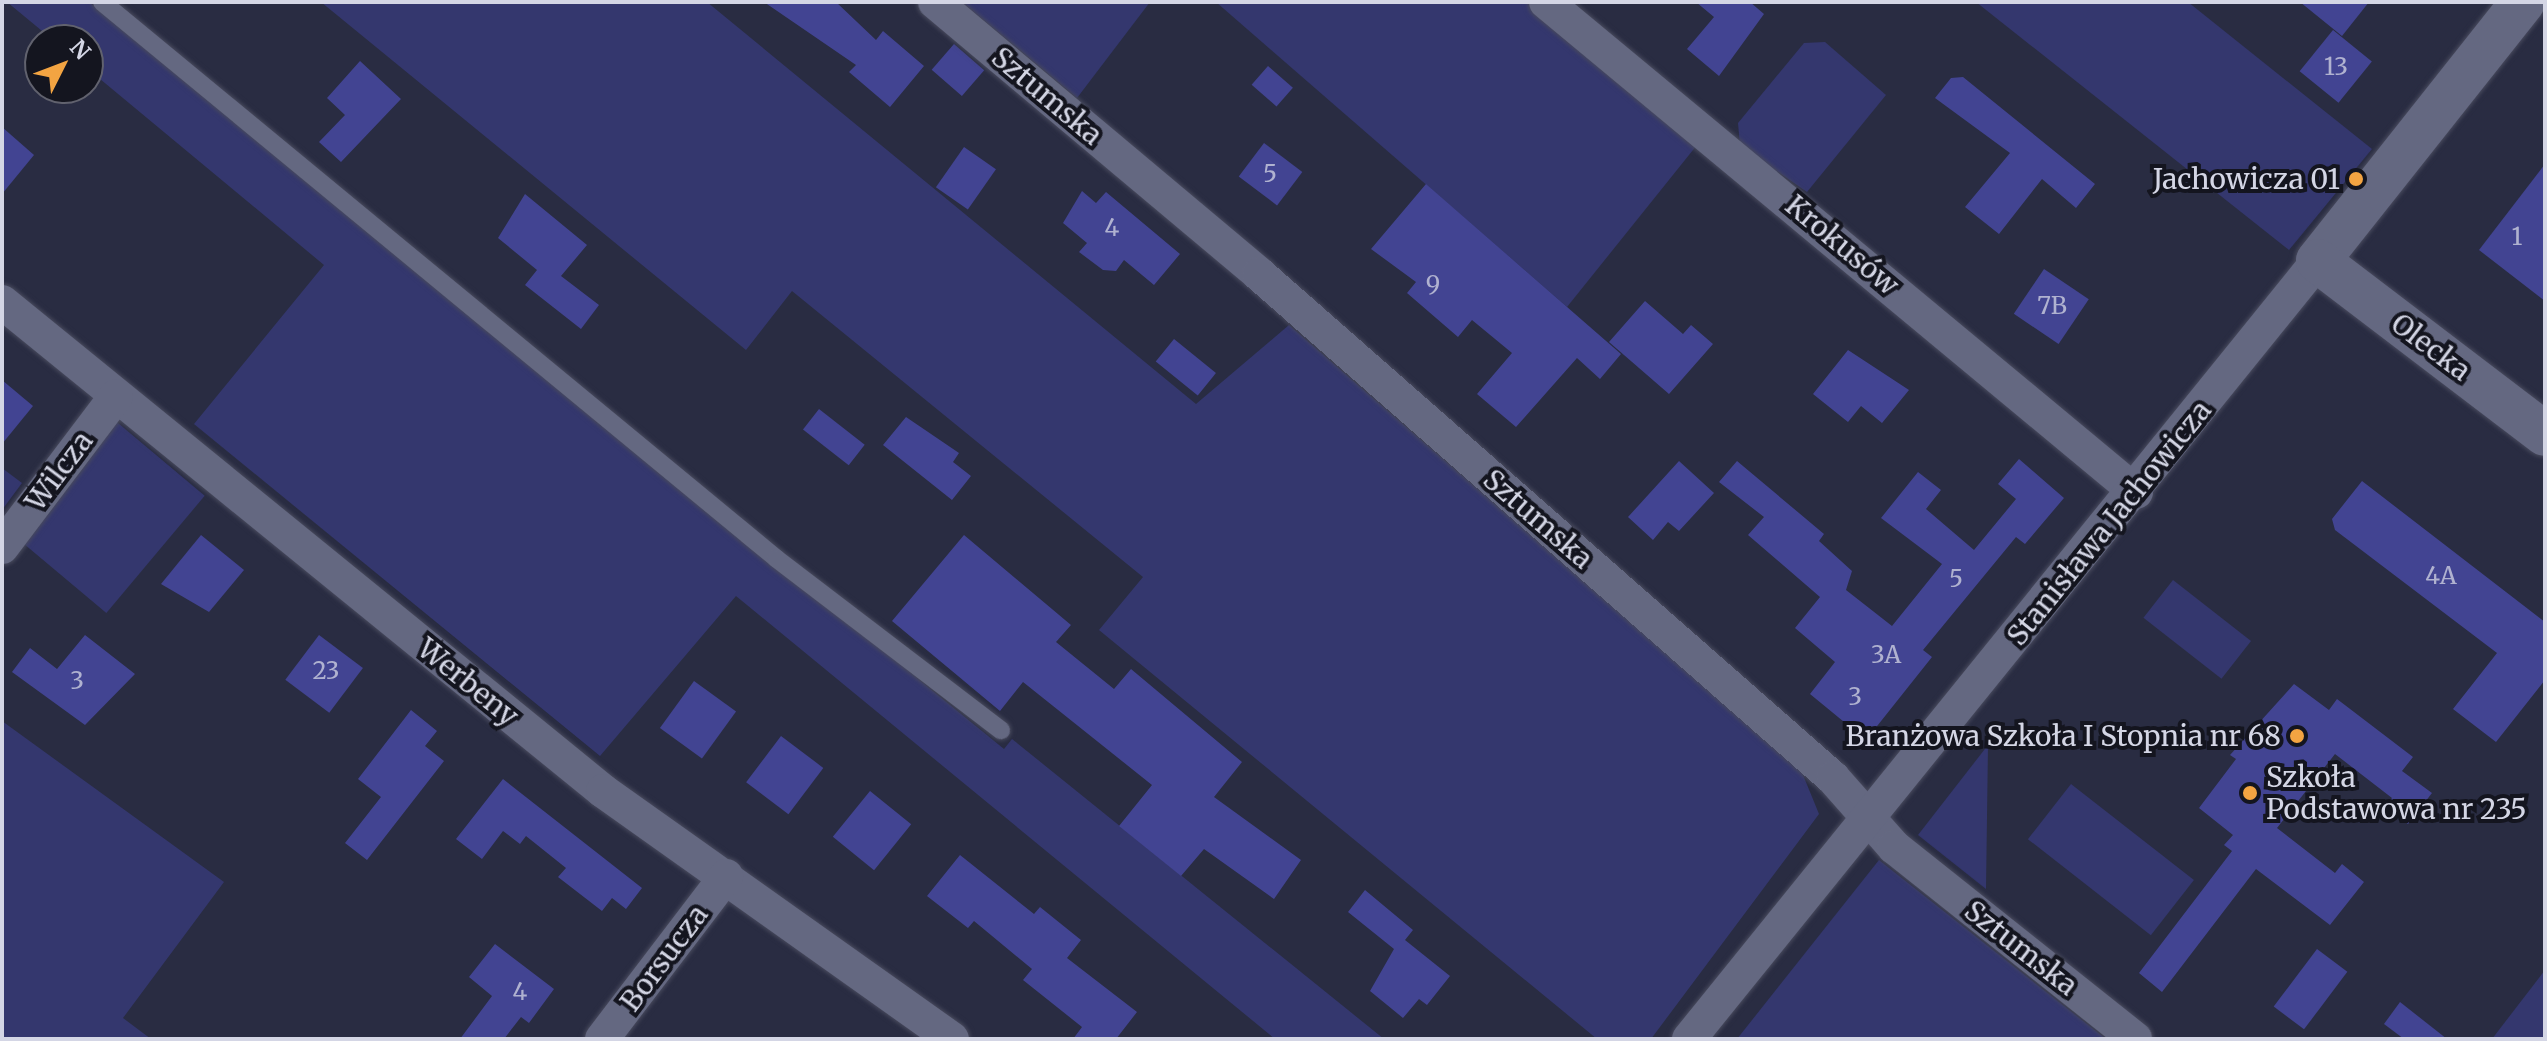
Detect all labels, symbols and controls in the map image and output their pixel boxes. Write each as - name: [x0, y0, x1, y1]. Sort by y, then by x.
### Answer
- north arrow: [24, 24, 104, 104]
- text: N: [64, 33, 97, 65]
- street label: Sztumska: [985, 40, 1109, 152]
- house number: 13: [2324, 53, 2348, 81]
- house number: 5: [1263, 160, 1277, 188]
- place label: Jachowicza 01: [2153, 162, 2340, 196]
- marker: Jachowicza 01: [2347, 170, 2365, 188]
- street label: Krokusów: [1779, 188, 1905, 302]
- house number: 4: [1105, 214, 1119, 242]
- house number: 1: [2512, 223, 2522, 251]
- house number: 9: [1426, 271, 1440, 299]
- house number: 7B: [2037, 292, 2067, 320]
- street label: Olecka: [2385, 306, 2477, 388]
- street label: Stanisława Jachowicza: [2000, 394, 2218, 652]
- street label: Wilcza: [18, 425, 100, 517]
- street label: Sztumska: [1476, 462, 1600, 576]
- house number: 4A: [2425, 562, 2457, 590]
- house number: 5: [1949, 565, 1963, 593]
- street label: Werbeny: [411, 631, 525, 733]
- house number: 3A: [1871, 641, 1901, 669]
- house number: 23: [312, 657, 340, 685]
- house number: 3: [70, 667, 84, 695]
- house number: 3: [1848, 683, 1862, 711]
- place label: Branżowa Szkoła I Stopnia nr 68: [1845, 719, 2281, 753]
- marker: Branżowa Szkoła I Stopnia nr 68: [2288, 727, 2306, 745]
- place label: Szkoła Podstawowa nr 235: [2266, 760, 2527, 826]
- marker: Szkoła Podstawowa nr 235: [2241, 784, 2259, 802]
- street label: Sztumska: [1958, 894, 2084, 1002]
- street label: Borsucza: [613, 898, 715, 1018]
- house number: 4: [513, 978, 527, 1006]

